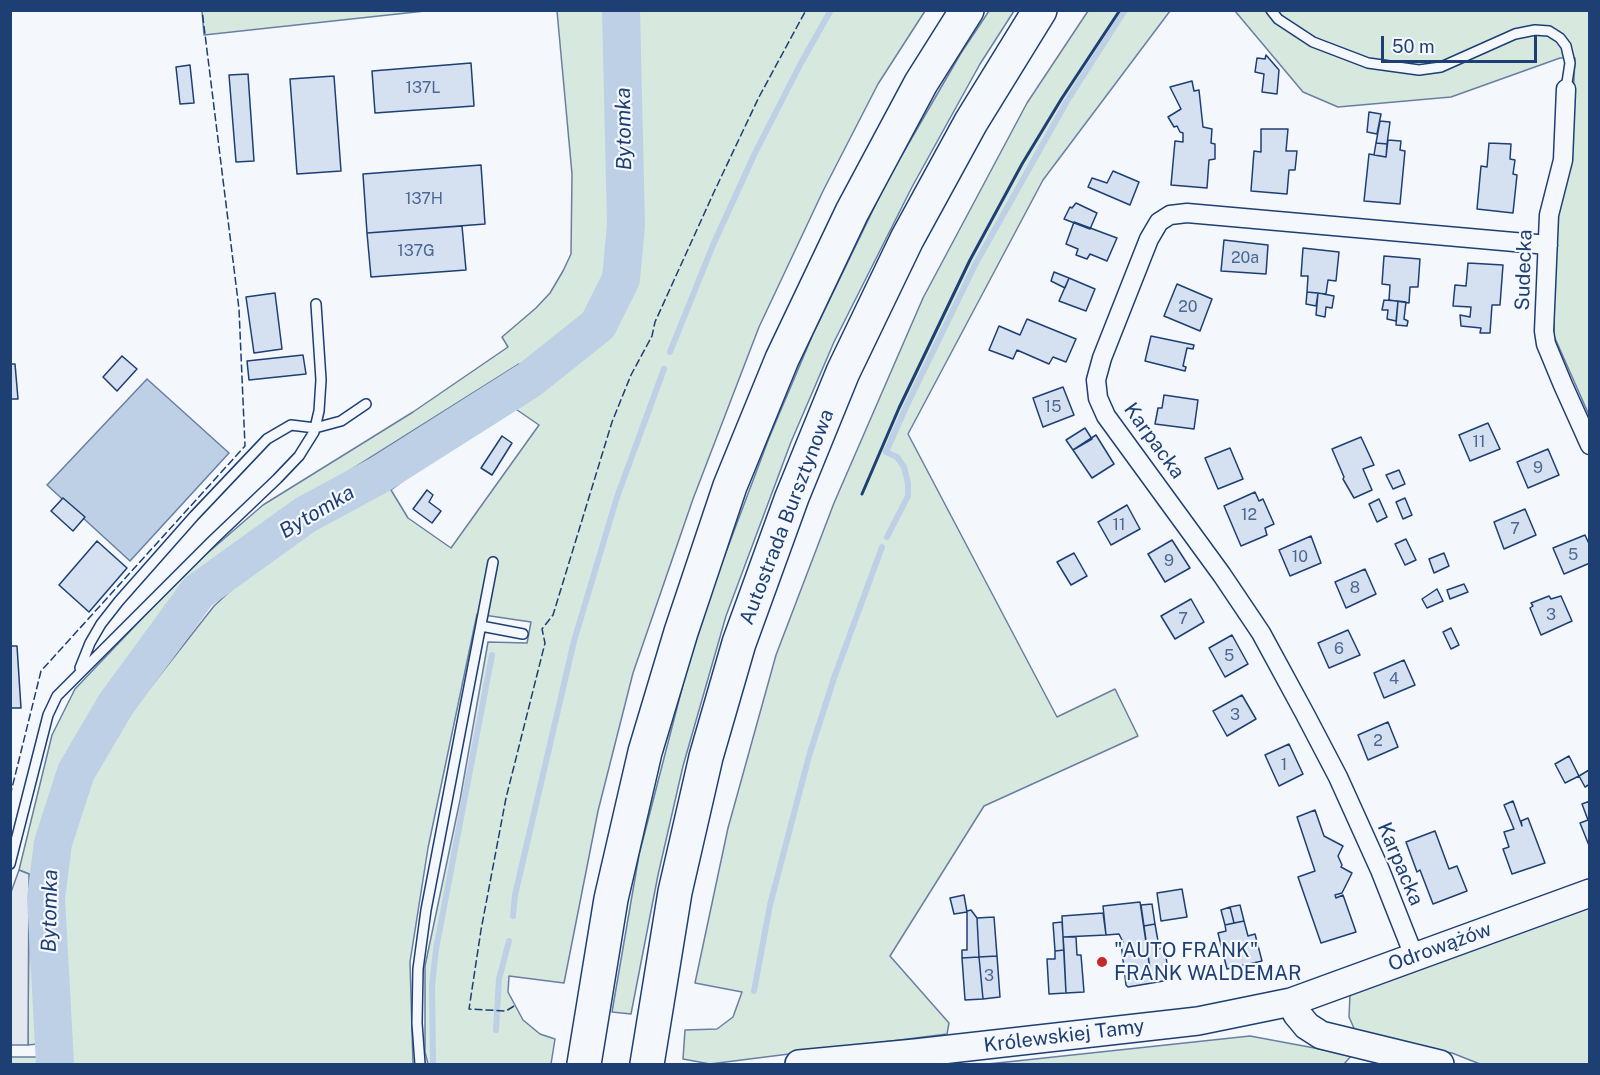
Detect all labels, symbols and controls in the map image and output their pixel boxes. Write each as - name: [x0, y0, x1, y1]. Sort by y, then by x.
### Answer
- scale bar: [1384, 24, 1540, 62]
- text: 50 m: [1392, 36, 1435, 57]
- house number: 137L: [405, 78, 441, 98]
- water label: Bytomka: [611, 87, 637, 171]
- house number: 137H: [405, 189, 443, 209]
- street label: Sudecka: [1511, 229, 1537, 311]
- house number: 137G: [397, 241, 435, 261]
- house number: 20a: [1231, 248, 1259, 268]
- house number: 20: [1178, 297, 1198, 317]
- house number: 15: [1045, 397, 1061, 417]
- street label: Karpacka: [1118, 398, 1190, 484]
- street label: Autostrada Bursztynowa: [735, 406, 839, 628]
- house number: 11: [1472, 432, 1486, 452]
- house number: 9: [1533, 458, 1543, 478]
- water label: Bytomka: [275, 480, 359, 544]
- house number: 12: [1241, 505, 1257, 525]
- house number: 11: [1112, 515, 1126, 535]
- house number: 7: [1510, 519, 1520, 539]
- house number: 5: [1568, 545, 1578, 565]
- house number: 10: [1292, 547, 1308, 567]
- house number: 9: [1164, 551, 1174, 571]
- house number: 8: [1350, 578, 1360, 598]
- house number: 3: [1546, 605, 1556, 625]
- house number: 7: [1178, 609, 1188, 629]
- house number: 6: [1334, 639, 1344, 659]
- house number: 5: [1224, 646, 1234, 666]
- house number: 4: [1389, 669, 1399, 689]
- house number: 3: [1230, 705, 1240, 725]
- house number: 2: [1373, 731, 1383, 751]
- house number: 1: [1281, 755, 1287, 775]
- street label: Karpacka: [1372, 819, 1428, 909]
- water label: Bytomka: [37, 869, 63, 953]
- street label: Odrowążów: [1385, 917, 1495, 977]
- place label: "AUTO FRANK" FRANK WALDEMAR: [1114, 939, 1302, 986]
- marker: "AUTO FRANK" FRANK WALDEMAR: [1095, 955, 1109, 969]
- house number: 3: [984, 966, 994, 986]
- street label: Królewskiej Tamy: [982, 1014, 1146, 1058]

